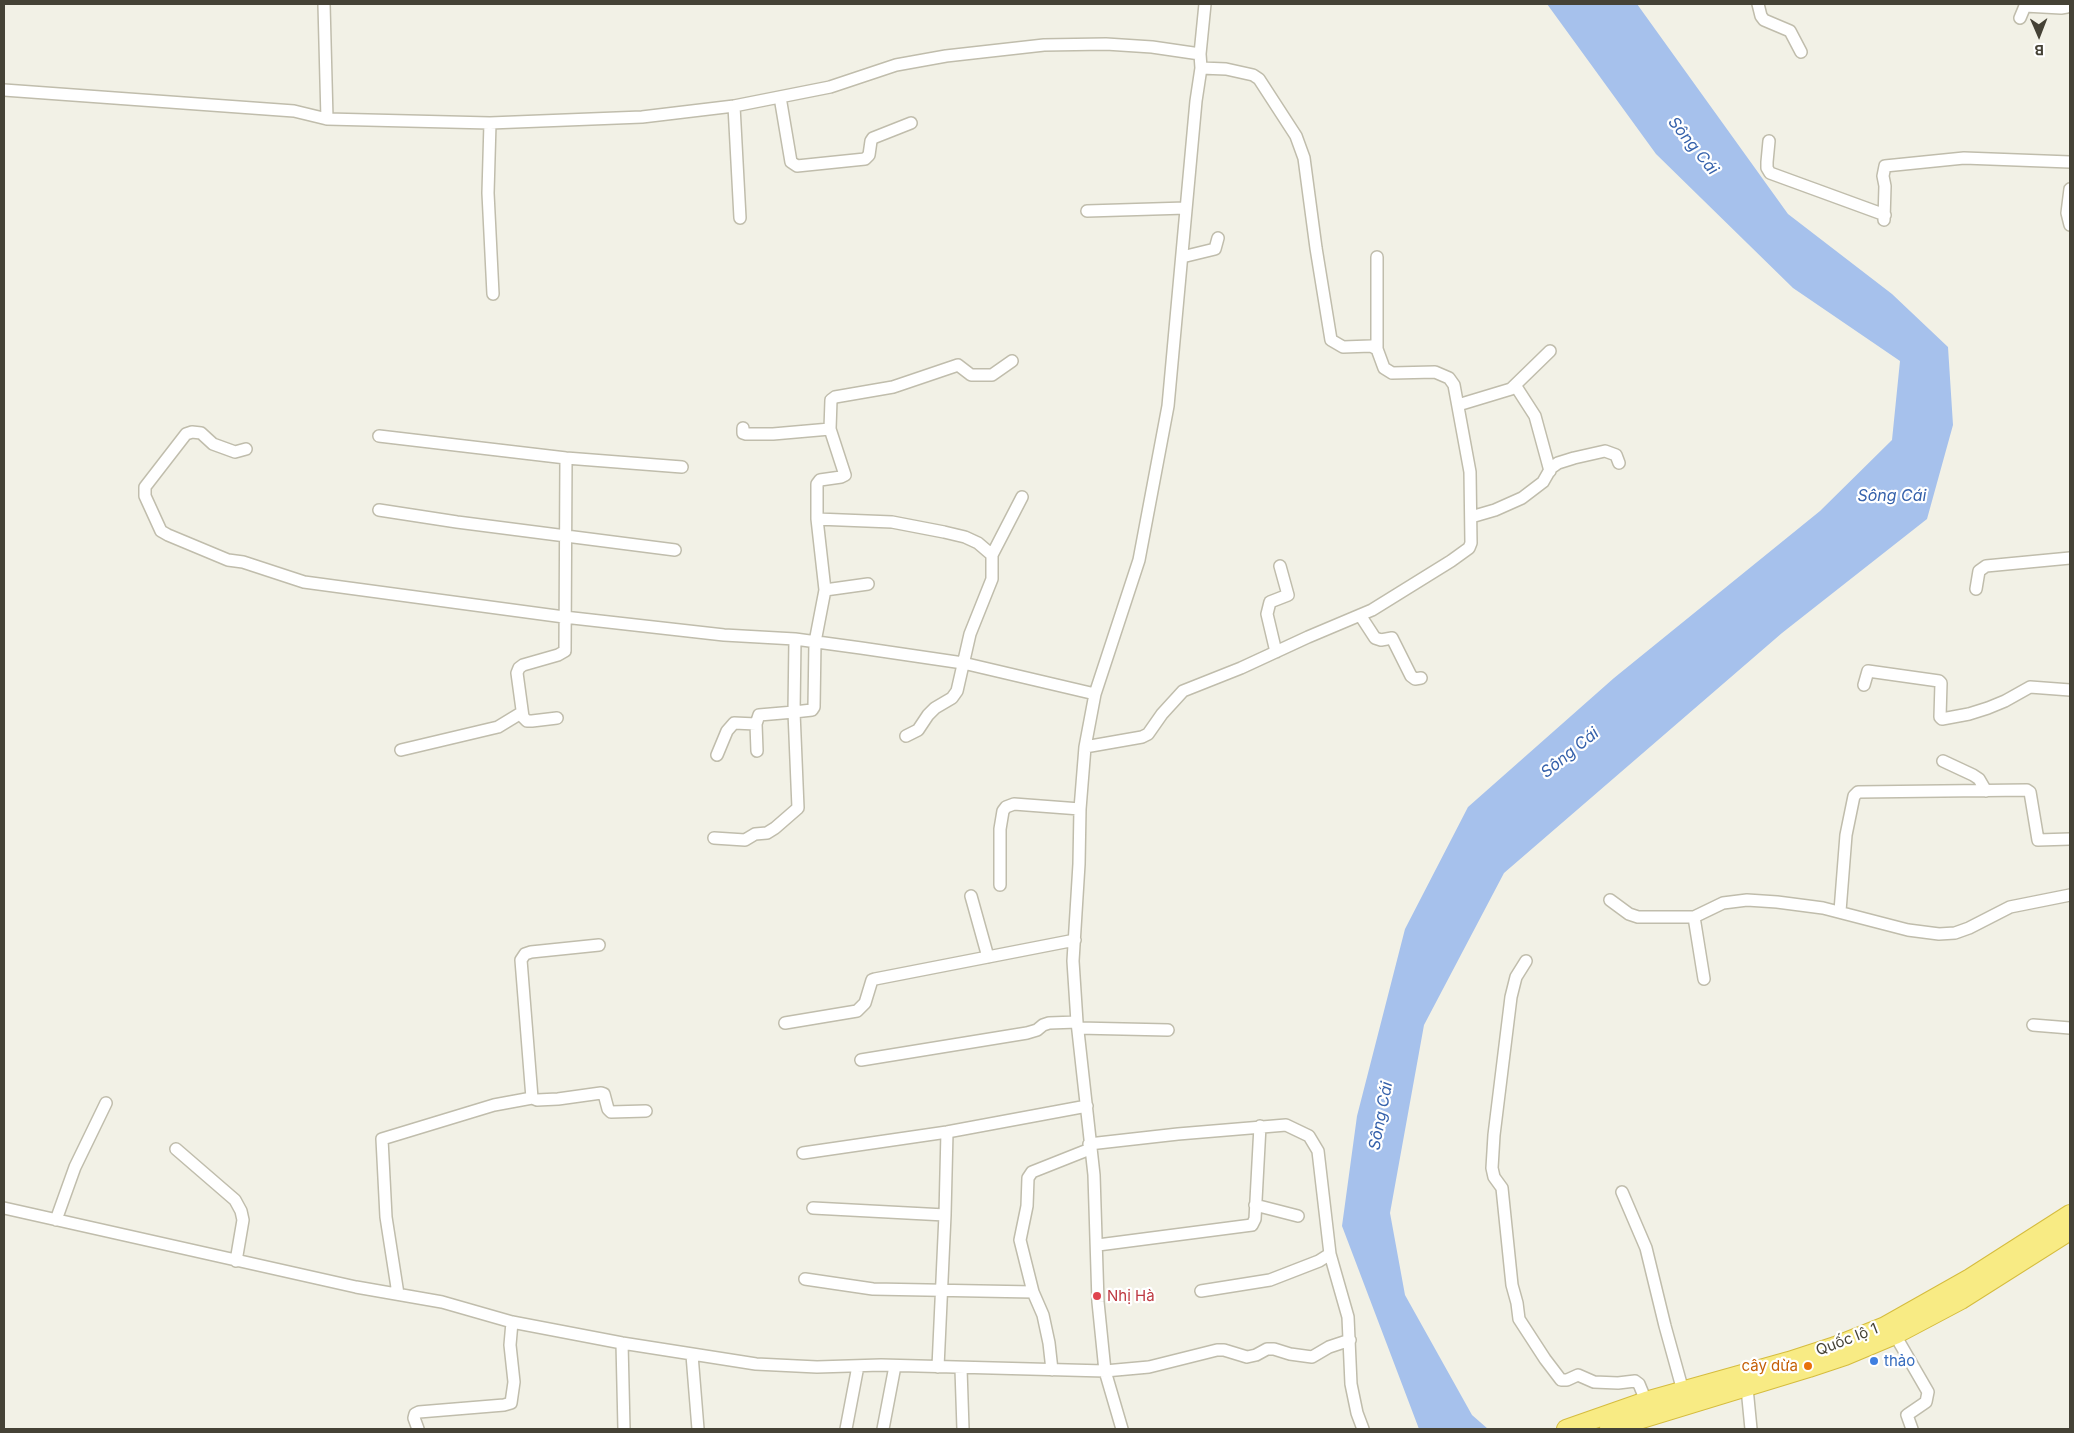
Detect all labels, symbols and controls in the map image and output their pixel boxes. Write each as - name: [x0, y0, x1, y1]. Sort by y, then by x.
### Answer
- north arrow: [2014, 10, 2064, 60]
- text: B: [2034, 42, 2044, 59]
- water label: Sông Cái: [1664, 113, 1722, 179]
- water label: Sông Cái: [1857, 486, 1927, 506]
- water label: Sông Cái: [1537, 724, 1603, 782]
- water label: Sông Cái: [1365, 1080, 1397, 1152]
- place label: Nhị Hà: [1107, 1287, 1155, 1305]
- marker: Nhị Hà: [1091, 1290, 1103, 1302]
- street label: Quốc lộ 1: [1813, 1320, 1881, 1360]
- place label: thảo: [1884, 1352, 1915, 1370]
- marker: thảo: [1868, 1355, 1880, 1367]
- place label: cây dừa: [1742, 1357, 1798, 1375]
- marker: cây dừa: [1802, 1360, 1814, 1372]

